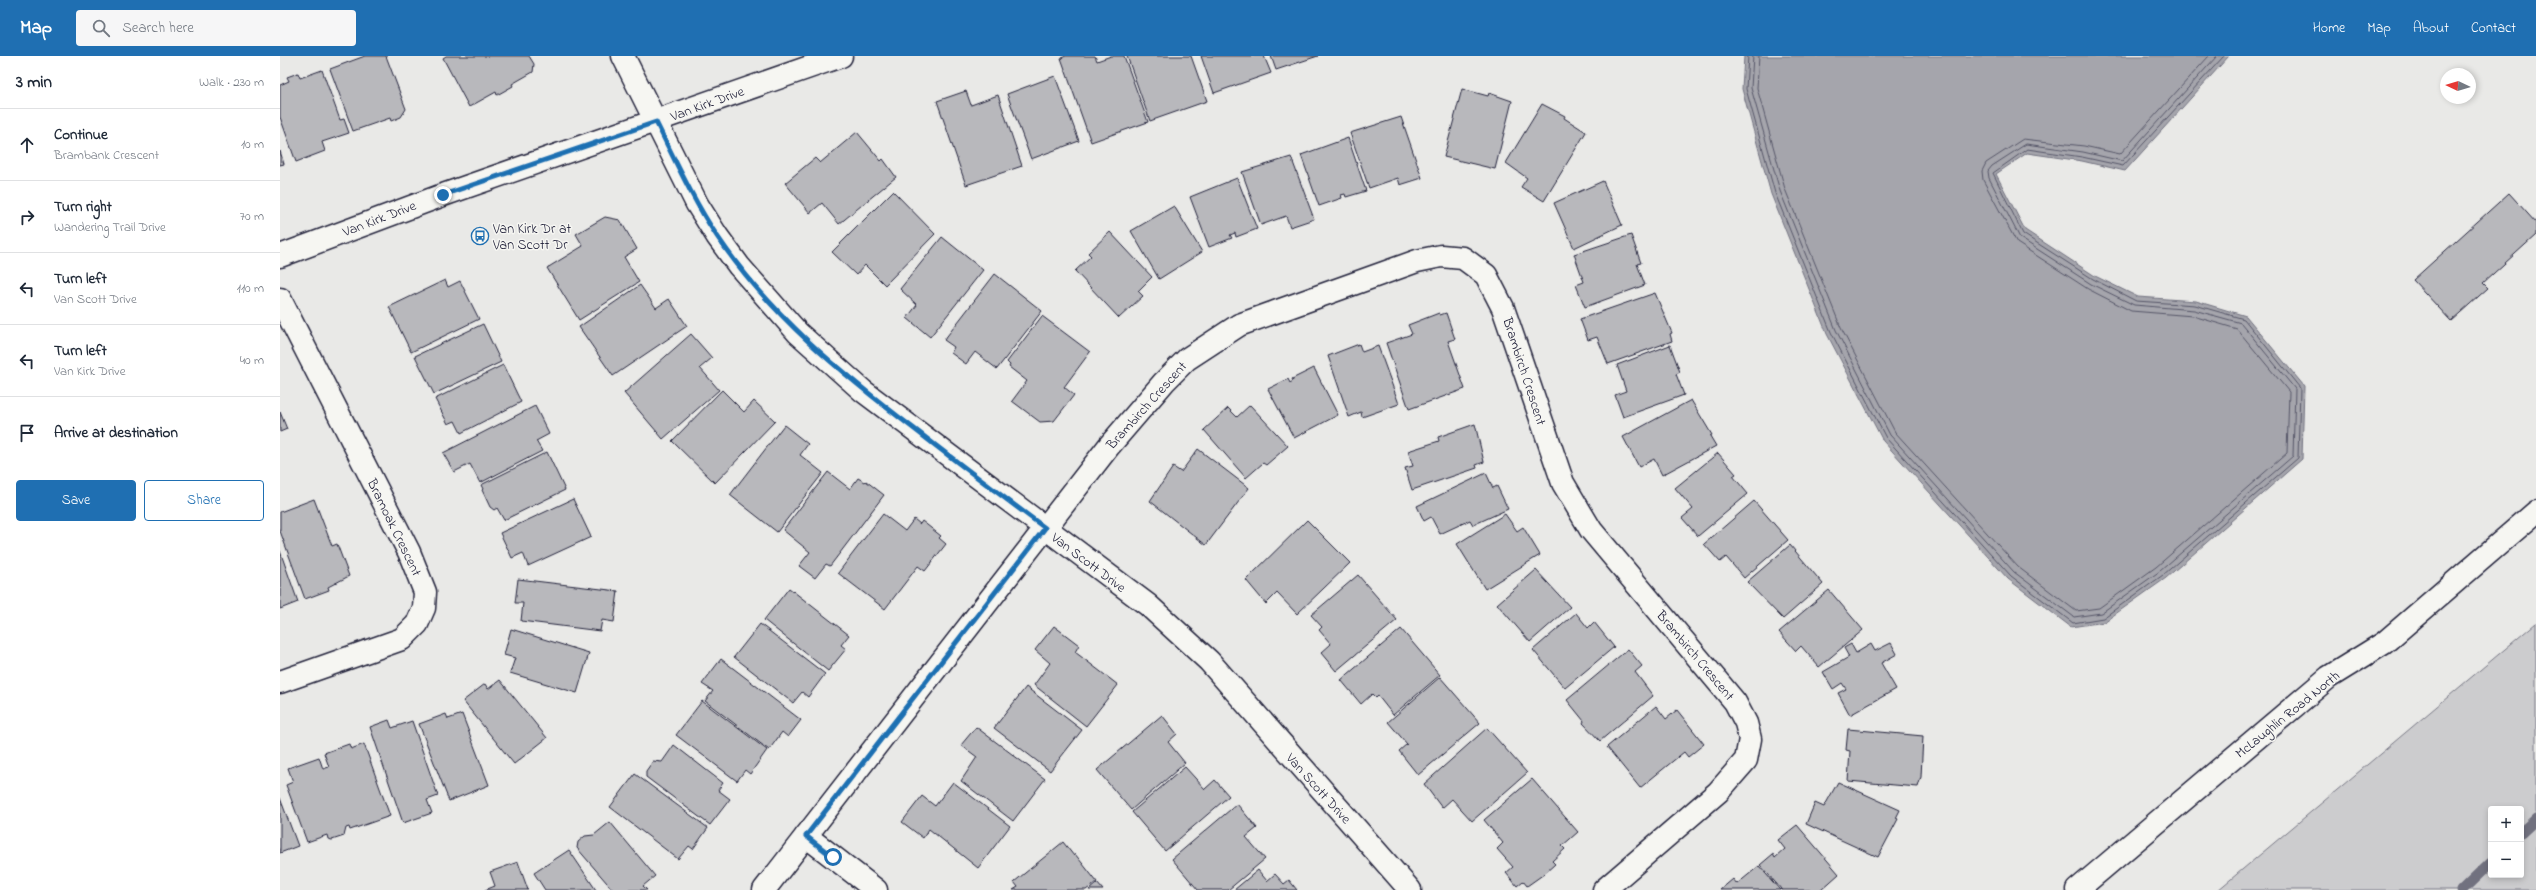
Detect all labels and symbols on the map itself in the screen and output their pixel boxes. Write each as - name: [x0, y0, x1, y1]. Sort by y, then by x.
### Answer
- north arrow: [2440, 68, 2476, 104]
- street label: Van Kirk Drive: [667, 81, 748, 128]
- route end: [434, 186, 452, 204]
- street label: Van Kirk Drive: [339, 196, 420, 243]
- place label: Van Kirk Dr at Van Scott Dr: [492, 219, 571, 256]
- bus stop icon: Van Kirk Dr at Van Scott Dr: [470, 226, 490, 246]
- street label: Brambirch Crescent: [1496, 314, 1551, 428]
- street label: Brambirch Crescent: [1101, 357, 1193, 456]
- street label: Bramoak Crescent: [361, 474, 426, 580]
- street label: Van Scott Drive: [1045, 527, 1131, 599]
- street label: Brambirch Crescent: [1650, 605, 1739, 706]
- street label: McLaughlin Road North: [2231, 666, 2345, 765]
- street label: Van Scott Drive: [1280, 748, 1356, 830]
- route start: [824, 848, 842, 866]

